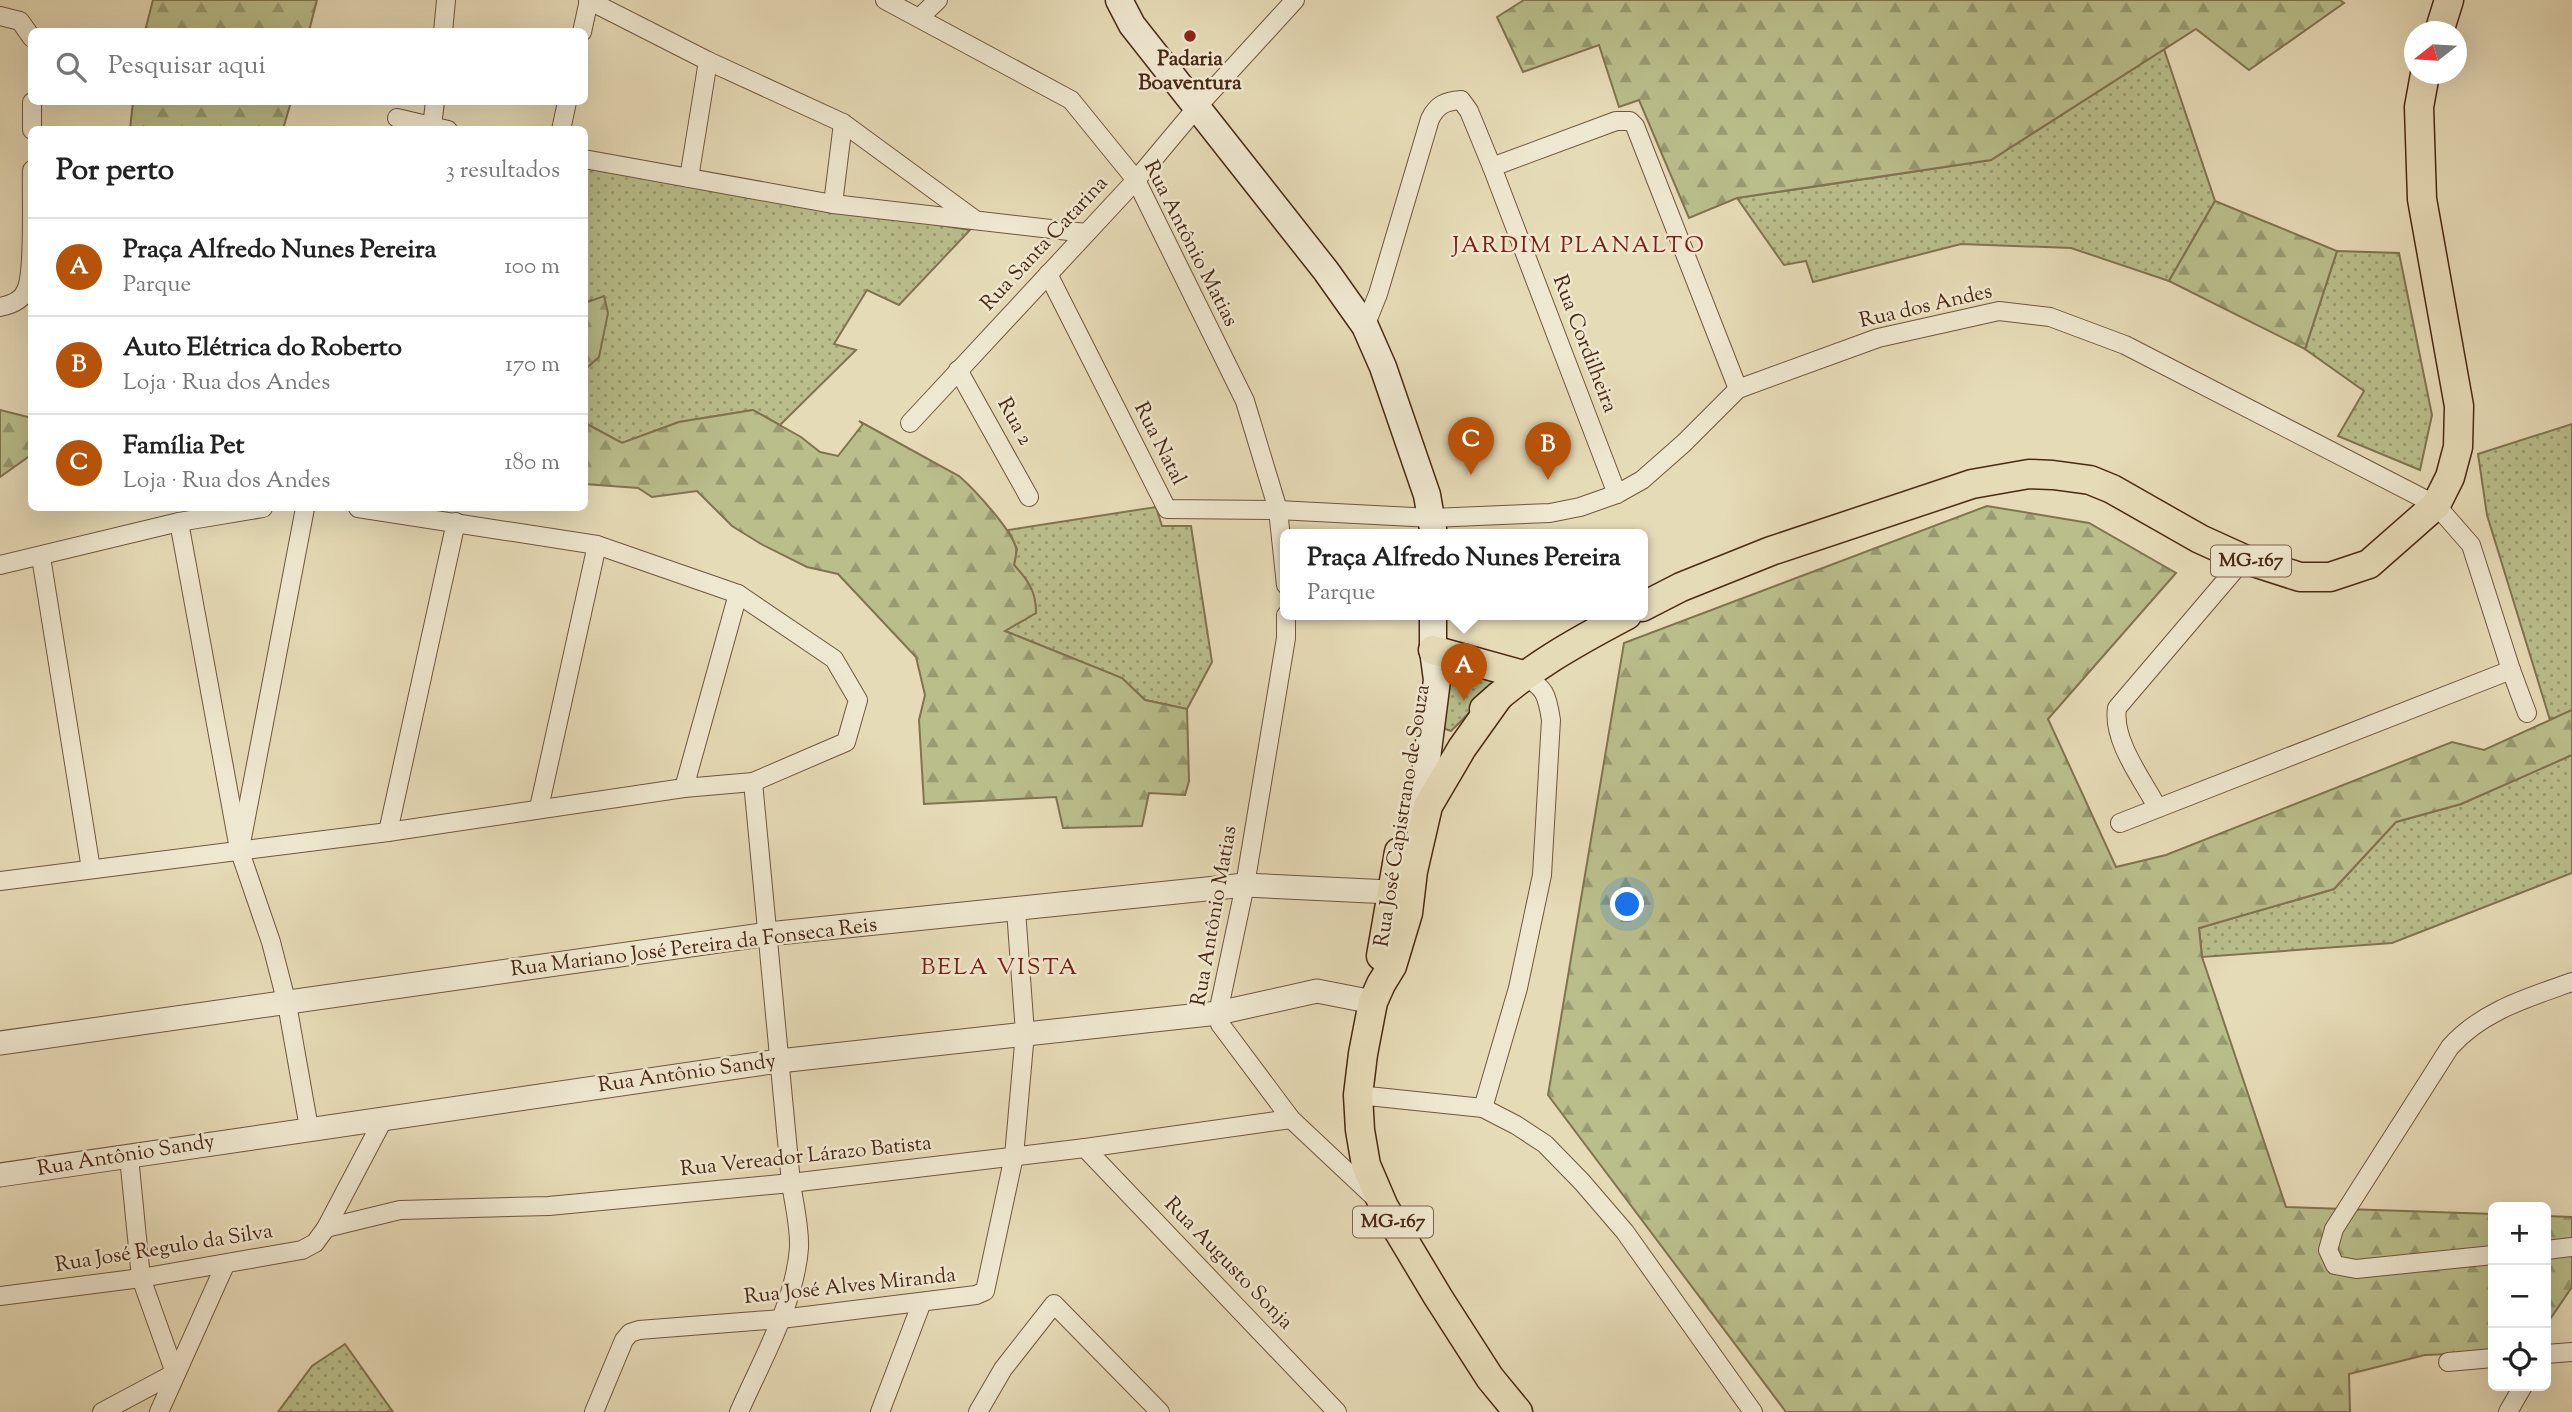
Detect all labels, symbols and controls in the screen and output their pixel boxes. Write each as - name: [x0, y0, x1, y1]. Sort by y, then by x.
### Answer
- north arrow: [2404, 21, 2467, 84]
- search box: [28, 28, 588, 105]
- marker: Padaria Boaventura: [1182, 28, 1198, 44]
- place label: Padaria Boaventura: [1138, 45, 1242, 99]
- icon: search: [52, 48, 90, 86]
- text: Pesquisar aqui: [108, 48, 266, 85]
- text: Por perto: [56, 150, 174, 193]
- text: 3 resultados: [445, 155, 560, 188]
- street label: Rua Antônio Matias: [1135, 156, 1245, 332]
- street label: Rua Santa Catarina: [974, 170, 1116, 318]
- district label: JARDIM PLANALTO: [1450, 230, 1706, 263]
- text: Praça Alfredo Nunes Pereira: [123, 232, 436, 269]
- text: A: [70, 251, 88, 284]
- text: 100 m: [504, 251, 560, 284]
- text: Parque: [123, 269, 191, 302]
- street label: Rua Cordilheira: [1544, 271, 1624, 418]
- street label: Rua dos Andes: [1857, 277, 1995, 337]
- text: Auto Elétrica do Roberto: [123, 330, 402, 367]
- text: B: [72, 349, 86, 382]
- text: 170 m: [505, 349, 560, 382]
- text: Loja · Rua dos Andes: [123, 367, 330, 400]
- street label: Rua 2: [989, 393, 1039, 452]
- street label: Rua Natal: [1125, 397, 1193, 491]
- pin: C: [1448, 417, 1494, 475]
- pin: B: [1525, 422, 1571, 480]
- text: Família Pet: [123, 428, 244, 465]
- text: C: [70, 447, 88, 480]
- text: 180 m: [505, 447, 560, 480]
- text: Loja · Rua dos Andes: [123, 465, 330, 498]
- popup: [1280, 529, 1648, 620]
- text: Praça Alfredo Nunes Pereira: [1307, 540, 1621, 577]
- road number: MG-167: [2211, 546, 2291, 576]
- text: Parque: [1307, 577, 1375, 610]
- pin: A: [1441, 643, 1487, 701]
- street label: Rua José Capistrano de Souza: [1367, 682, 1439, 949]
- street label: Rua Antônio Matias: [1184, 823, 1246, 1009]
- your location: [1610, 887, 1644, 921]
- street label: Rua Mariano José Pereira da Fonseca Reis: [509, 911, 879, 985]
- district label: BELA VISTA: [921, 952, 1079, 985]
- street label: Rua Antônio Sandy: [596, 1047, 778, 1101]
- street label: Rua Antônio Sandy: [35, 1127, 217, 1185]
- street label: Rua Vereador Lárazo Batista: [679, 1129, 933, 1185]
- street label: Rua Augusto Sonja: [1157, 1191, 1300, 1337]
- map controls: [2488, 1202, 2551, 1391]
- button: +: [2488, 1202, 2551, 1265]
- road number: MG-167: [1353, 1206, 1433, 1238]
- street label: Rua José Regulo da Silva: [53, 1217, 275, 1281]
- street label: Rua José Alves Miranda: [743, 1261, 958, 1313]
- button: −: [2488, 1265, 2551, 1328]
- button: locate: [2488, 1328, 2551, 1391]

